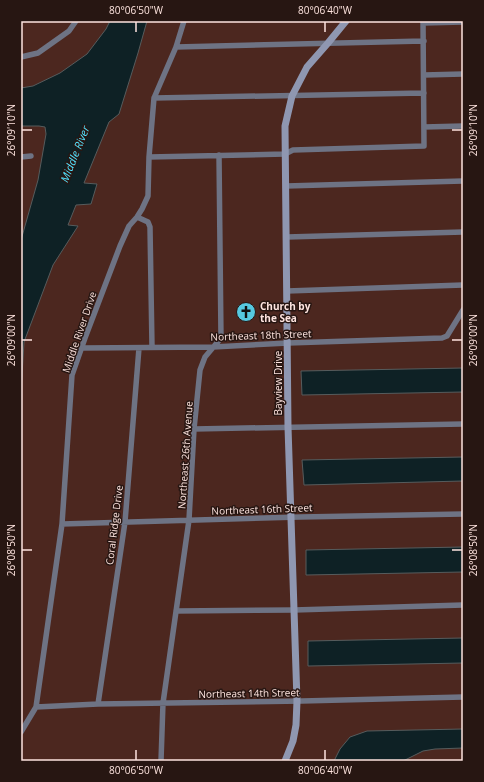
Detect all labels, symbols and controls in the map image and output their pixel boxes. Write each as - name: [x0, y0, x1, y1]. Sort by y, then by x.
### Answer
- text: 80°06'50"W: [109, 3, 164, 17]
- text: 80°06'40"W: [298, 3, 353, 17]
- text: 26°09'10"N: [4, 104, 18, 156]
- text: 26°09'10"N: [466, 104, 480, 156]
- water label: Middle River: [56, 123, 93, 184]
- street label: Middle River Drive: [59, 289, 100, 374]
- place label: Church by the Sea: [260, 299, 311, 325]
- church icon: Church by the Sea: [235, 301, 257, 323]
- text: 26°09'00"N: [4, 314, 18, 366]
- text: 26°09'00"N: [466, 314, 480, 366]
- street label: Northeast 18th Street: [210, 326, 312, 344]
- street label: Bayview Drive: [271, 350, 285, 416]
- street label: Northeast 26th Avenue: [174, 400, 196, 509]
- street label: Coral Ridge Drive: [102, 484, 126, 566]
- street label: Northeast 16th Street: [211, 500, 313, 518]
- text: 26°08'50"N: [4, 524, 18, 576]
- text: 26°08'50"N: [466, 524, 480, 576]
- street label: Northeast 14th Street: [198, 685, 300, 701]
- text: 80°06'50"W: [109, 763, 164, 777]
- text: 80°06'40"W: [298, 763, 353, 777]

